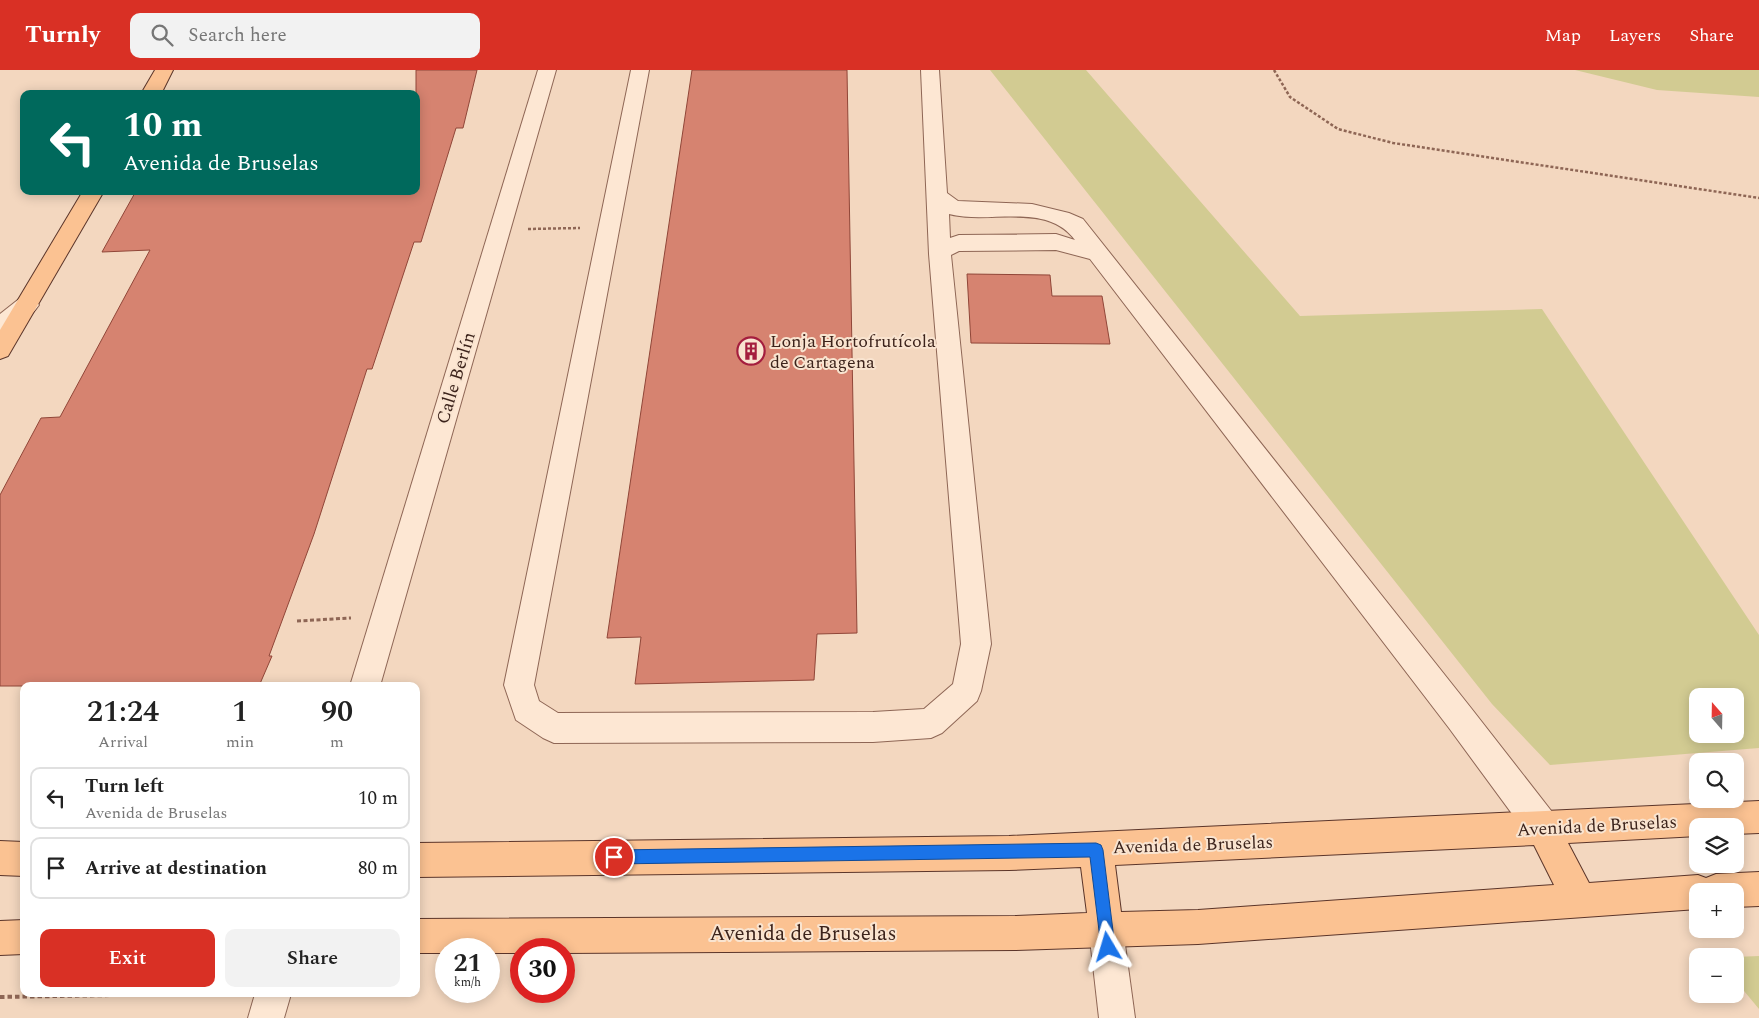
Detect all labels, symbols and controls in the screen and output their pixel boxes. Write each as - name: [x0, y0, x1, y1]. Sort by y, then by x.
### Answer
- search box: [130, 13, 480, 58]
- text: Turnly: [25, 17, 100, 53]
- icon: search: [148, 21, 176, 49]
- text: Search here: [188, 21, 287, 50]
- text: Map: [1545, 22, 1581, 49]
- text: Layers: [1609, 22, 1661, 49]
- text: Share: [1689, 22, 1734, 49]
- text: 10 m: [123, 99, 203, 152]
- icon: left: [40, 110, 105, 175]
- text: Avenida de Bruselas: [123, 147, 319, 180]
- place label: Lonja Hortofrutícola de Cartagena: [770, 328, 936, 376]
- street label: Calle Berlín: [429, 329, 483, 427]
- building icon: Lonja Hortofrutícola de Cartagena: [736, 336, 766, 366]
- north arrow: [1689, 688, 1744, 742]
- map controls: [1689, 688, 1744, 1003]
- text: 21:24: [87, 689, 159, 735]
- text: 1: [232, 689, 248, 735]
- text: 90: [321, 689, 353, 735]
- text: Arrival: [98, 730, 148, 754]
- text: min: [226, 730, 254, 754]
- text: m: [330, 730, 344, 754]
- button: search: [1689, 753, 1744, 808]
- text: Turn left: [85, 772, 164, 801]
- icon: left: [42, 784, 70, 812]
- text: 10 m: [358, 784, 398, 813]
- text: Avenida de Bruselas: [85, 801, 227, 825]
- street label: Avenida de Bruselas: [1516, 808, 1678, 844]
- button: layers: [1689, 818, 1744, 873]
- street label: Avenida de Bruselas: [1112, 829, 1274, 861]
- pin: [593, 836, 635, 878]
- icon: arrive: [600, 843, 628, 871]
- icon: arrive: [42, 854, 70, 882]
- text: Arrive at destination: [85, 854, 267, 883]
- text: 80 m: [358, 854, 398, 883]
- button: +: [1689, 883, 1744, 938]
- street label: Avenida de Bruselas: [710, 918, 896, 950]
- position arrow: [1081, 920, 1133, 972]
- button: Exit: [40, 929, 215, 987]
- button: Share: [225, 929, 400, 987]
- speed limit sign: 30: [510, 938, 575, 1003]
- text: 21: [453, 945, 482, 983]
- button: −: [1689, 948, 1744, 1003]
- text: km/h: [454, 973, 481, 992]

